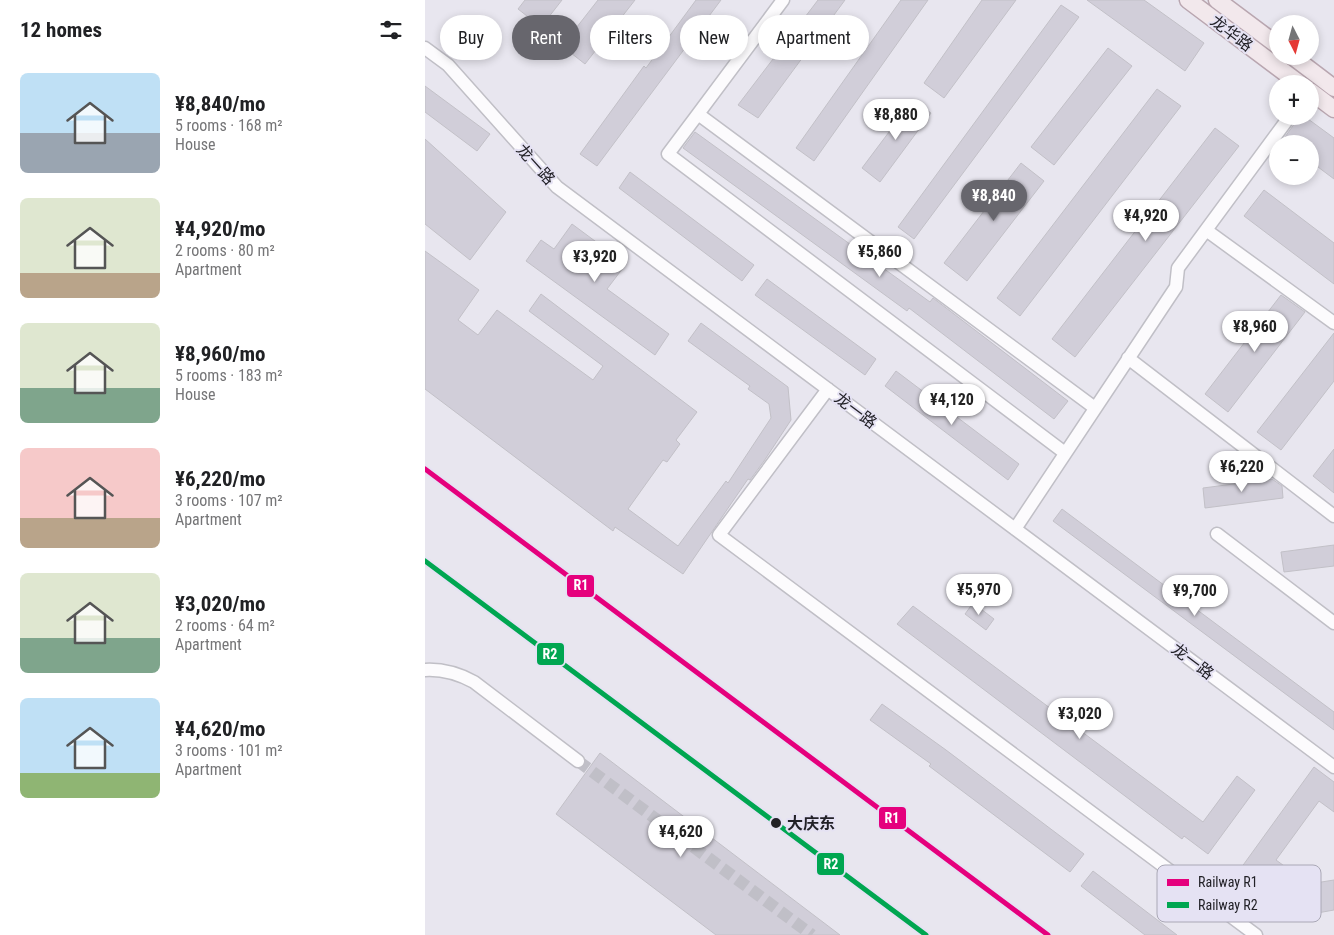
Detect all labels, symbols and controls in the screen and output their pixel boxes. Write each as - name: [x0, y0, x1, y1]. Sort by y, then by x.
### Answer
- street label: 龙华路: [1207, 11, 1257, 55]
- chip: Buy: [440, 15, 502, 60]
- chip: Rent: [512, 15, 580, 60]
- chip: Filters: [590, 15, 670, 60]
- chip: New: [680, 15, 748, 60]
- chip: Apartment: [758, 15, 869, 60]
- north arrow: [1269, 15, 1319, 65]
- map controls: [1269, 15, 1319, 185]
- icon: filters: [377, 16, 405, 44]
- text: 12 homes: [20, 18, 102, 42]
- button: +: [1269, 75, 1319, 125]
- text: ¥8,840/mo: [175, 92, 266, 116]
- icon: home: [60, 93, 120, 153]
- pin: ¥8,880: [855, 98, 937, 141]
- text: ¥8,880: [874, 105, 918, 124]
- text: 5 rooms · 168 m²: [175, 116, 283, 135]
- text: House: [175, 135, 215, 154]
- button: −: [1269, 135, 1319, 185]
- street label: 龙一路: [513, 140, 559, 189]
- pin: ¥8,840: [953, 180, 1035, 222]
- text: ¥8,840: [972, 186, 1016, 205]
- pin: ¥4,920: [1105, 200, 1187, 242]
- text: ¥4,920: [1124, 206, 1168, 225]
- text: ¥4,920/mo: [175, 217, 266, 241]
- icon: home: [60, 218, 120, 278]
- pin: ¥5,860: [839, 236, 921, 278]
- pin: ¥3,920: [554, 240, 636, 283]
- text: 2 rooms · 80 m²: [175, 241, 275, 260]
- text: ¥5,860: [858, 242, 902, 261]
- text: ¥3,920: [573, 247, 617, 266]
- text: Apartment: [175, 260, 242, 279]
- pin: ¥8,960: [1214, 310, 1296, 353]
- text: ¥8,960: [1233, 317, 1277, 336]
- text: ¥8,960/mo: [175, 342, 266, 366]
- icon: home: [60, 343, 120, 403]
- text: 5 rooms · 183 m²: [175, 366, 283, 385]
- pin: ¥4,120: [911, 384, 993, 426]
- text: House: [175, 385, 215, 404]
- street label: 龙一路: [831, 388, 881, 432]
- text: ¥4,120: [930, 390, 974, 409]
- pin: ¥6,220: [1201, 450, 1283, 493]
- text: ¥6,220: [1220, 457, 1264, 476]
- text: ¥6,220/mo: [175, 467, 266, 491]
- icon: home: [60, 468, 120, 528]
- text: 3 rooms · 107 m²: [175, 491, 283, 510]
- text: Apartment: [175, 510, 242, 529]
- line badge: R1: [566, 574, 595, 598]
- pin: ¥5,970: [938, 574, 1020, 616]
- pin: ¥9,700: [1154, 574, 1236, 617]
- text: R1: [574, 577, 588, 593]
- text: ¥5,970: [957, 580, 1001, 599]
- text: ¥9,700: [1173, 581, 1217, 600]
- text: ¥3,020/mo: [175, 592, 266, 616]
- icon: home: [60, 593, 120, 653]
- text: 2 rooms · 64 m²: [175, 616, 275, 635]
- text: Apartment: [175, 635, 242, 654]
- street label: 龙一路: [1168, 639, 1218, 683]
- line badge: R2: [536, 642, 565, 666]
- text: R2: [543, 646, 557, 662]
- pin: ¥3,020: [1039, 698, 1121, 740]
- text: ¥3,020: [1058, 704, 1102, 723]
- text: ¥4,620/mo: [175, 717, 266, 741]
- icon: home: [60, 718, 120, 778]
- text: 3 rooms · 101 m²: [175, 741, 283, 760]
- text: Apartment: [175, 760, 242, 779]
- line badge: R1: [878, 806, 907, 830]
- text: R1: [885, 810, 899, 826]
- place label: 大庆东: [787, 814, 835, 833]
- pin: ¥4,620: [640, 816, 722, 858]
- marker: 大庆东: [769, 816, 783, 830]
- text: ¥4,620: [659, 822, 703, 841]
- line badge: R2: [816, 852, 845, 876]
- text: R2: [824, 856, 838, 872]
- legend: [1157, 865, 1321, 922]
- text: Railway R1: [1198, 874, 1258, 890]
- text: Railway R2: [1198, 897, 1258, 913]

